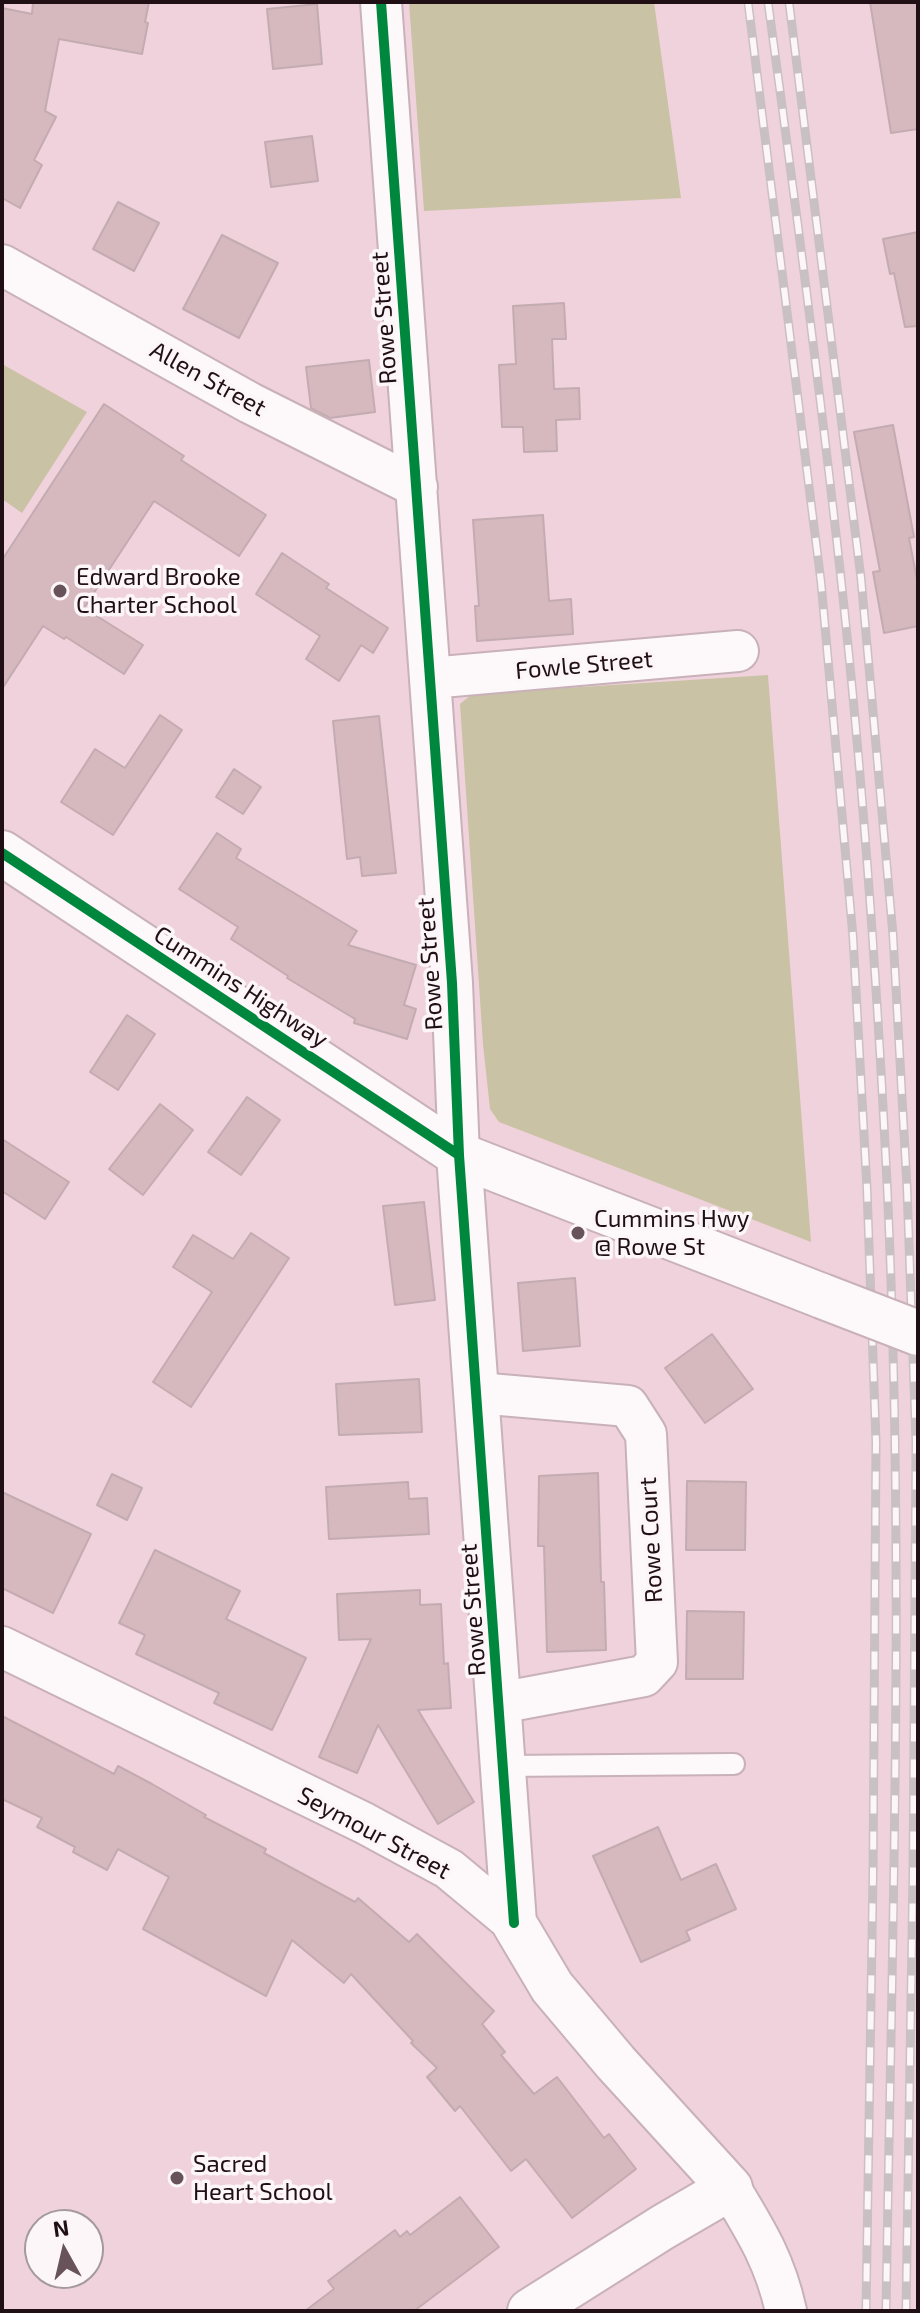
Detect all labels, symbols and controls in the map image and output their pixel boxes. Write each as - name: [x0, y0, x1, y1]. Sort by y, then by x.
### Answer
- street label: Rowe Street: [365, 251, 403, 385]
- street label: Allen Street: [145, 335, 271, 423]
- place label: Edward Brooke Charter School: [76, 563, 241, 619]
- marker: Edward Brooke Charter School: [51, 582, 69, 600]
- street label: Fowle Street: [514, 645, 654, 685]
- street label: Rowe Street: [411, 897, 449, 1031]
- street label: Cummins Highway: [149, 920, 333, 1054]
- place label: Cummins Hwy @ Rowe St: [594, 1205, 749, 1261]
- marker: Cummins Hwy @ Rowe St: [569, 1224, 587, 1242]
- street label: Rowe Court: [633, 1476, 669, 1604]
- street label: Rowe Street: [454, 1543, 492, 1677]
- street label: Seymour Street: [293, 1781, 455, 1885]
- place label: Sacred Heart School: [193, 2150, 333, 2206]
- marker: Sacred Heart School: [168, 2169, 186, 2187]
- north arrow: [24, 2209, 104, 2289]
- text: N: [51, 2213, 71, 2241]

